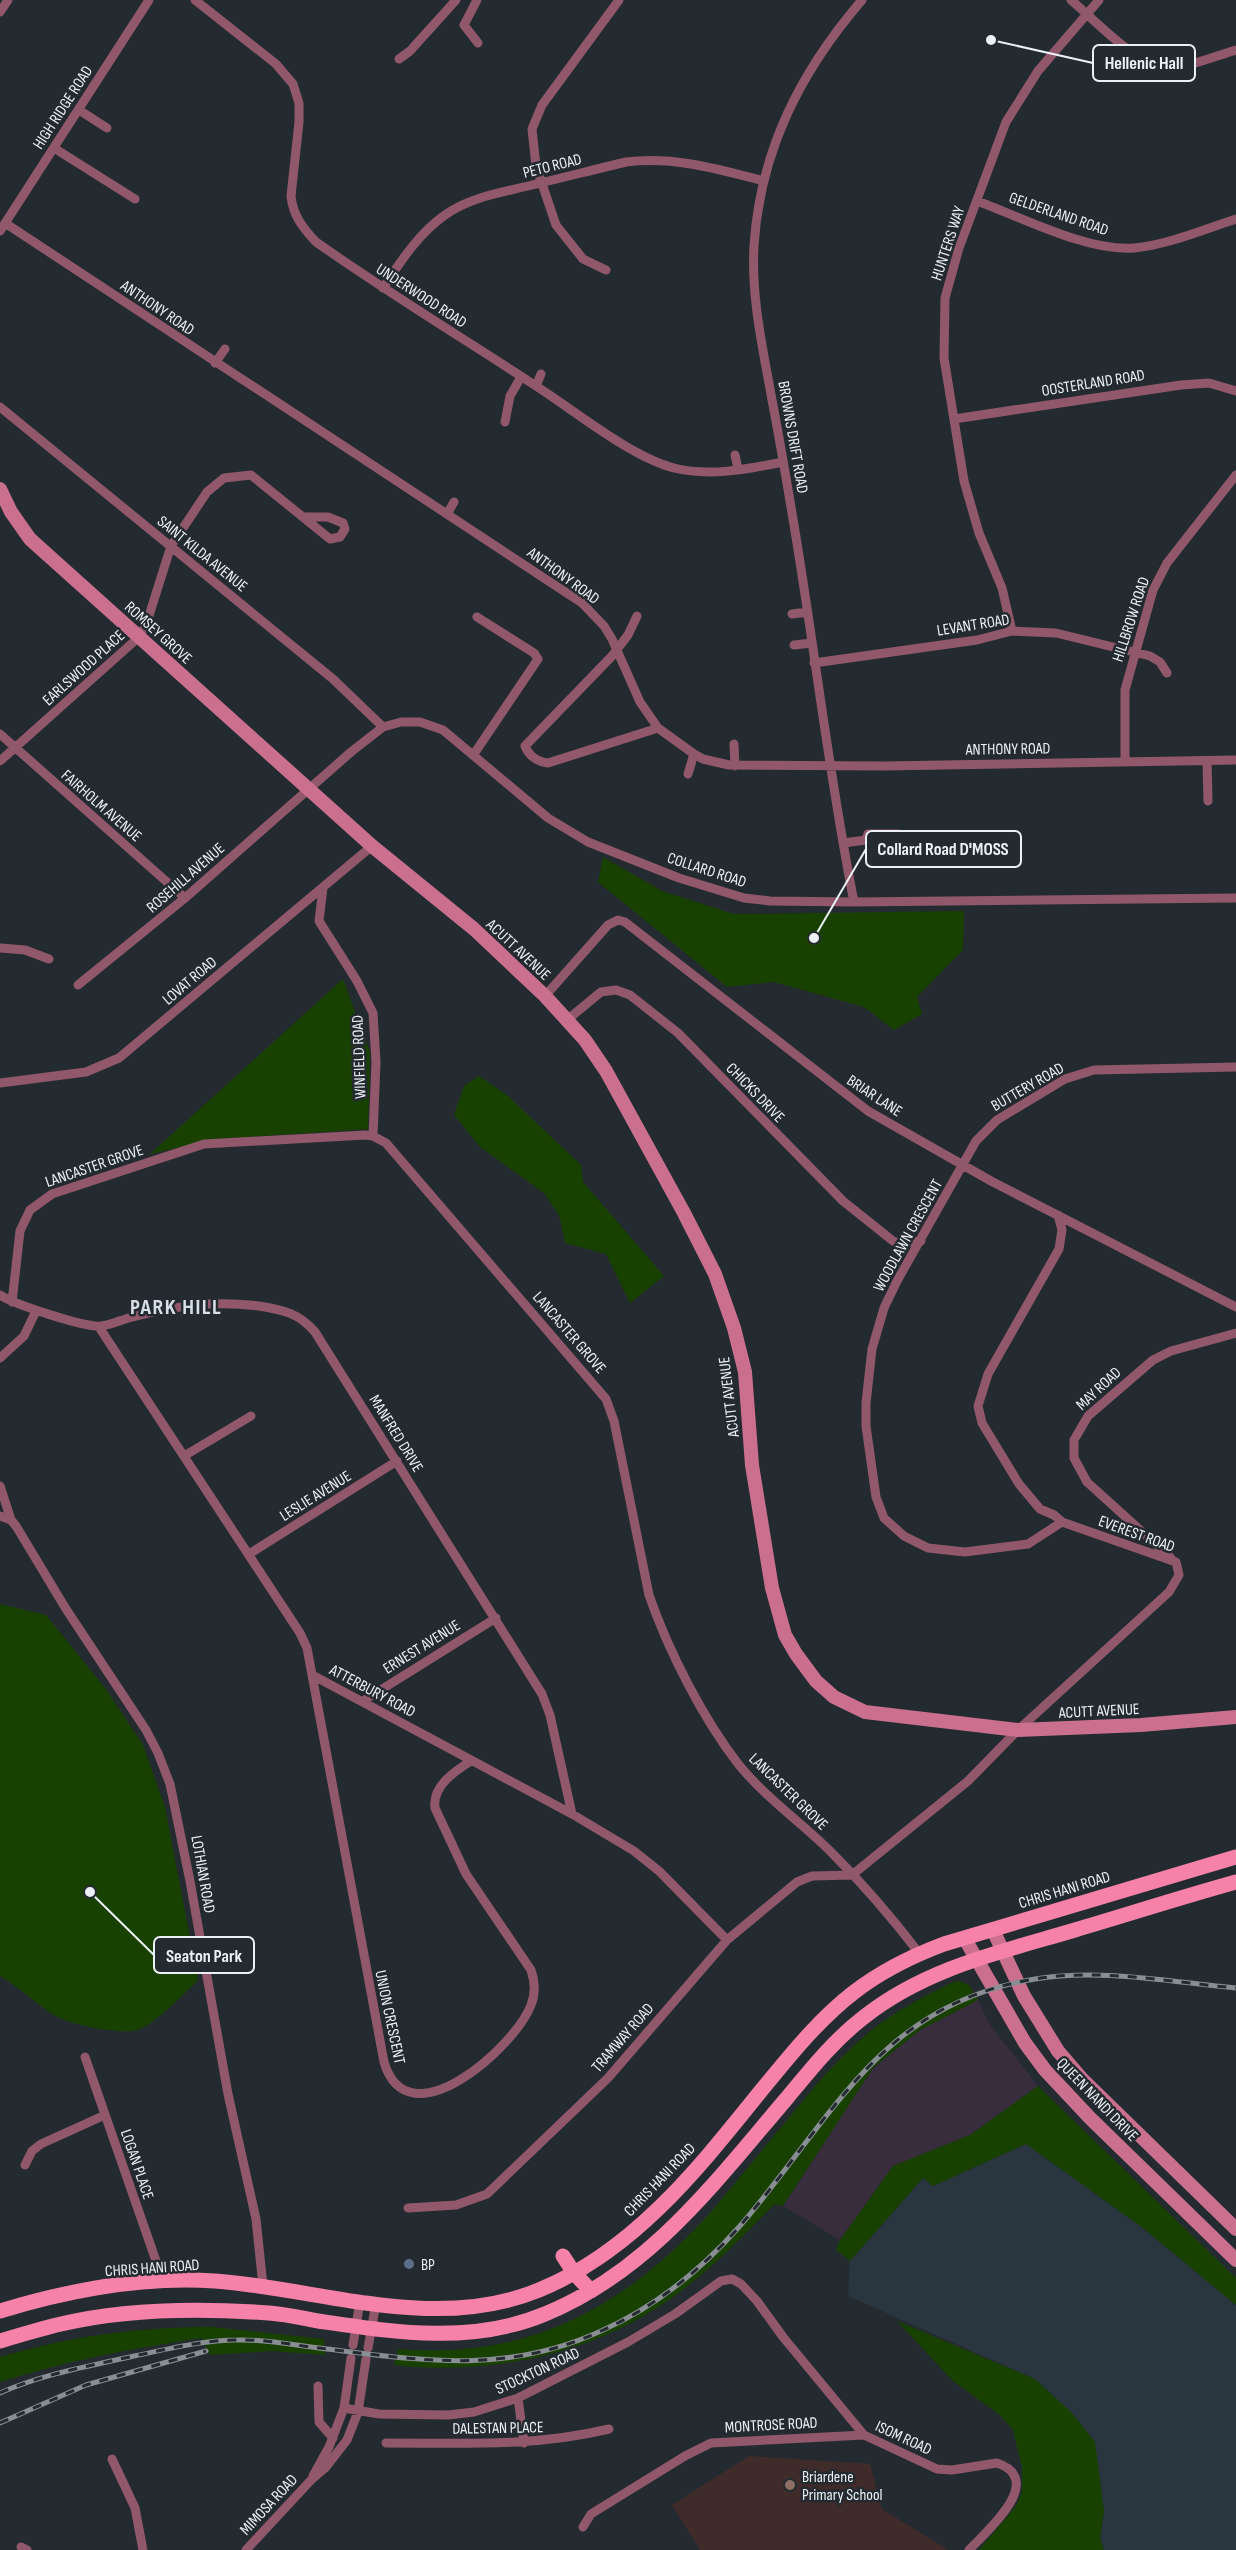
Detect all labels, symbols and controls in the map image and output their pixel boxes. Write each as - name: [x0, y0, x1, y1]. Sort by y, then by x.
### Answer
- callout: Hellenic Hall: [1093, 45, 1195, 81]
- text: Hellenic Hall: [1105, 53, 1183, 74]
- street label: HIGH RIDGE ROAD: [29, 62, 97, 153]
- street label: PETO ROAD: [521, 150, 584, 183]
- street label: GELDERLAND ROAD: [1006, 189, 1111, 240]
- street label: HUNTERS WAY: [927, 204, 969, 283]
- street label: UNDERWOOD ROAD: [372, 260, 470, 333]
- street label: ANTHONY ROAD: [116, 276, 198, 340]
- street label: OOSTERLAND ROAD: [1040, 366, 1146, 401]
- street label: BROWNS DRIFT ROAD: [773, 380, 812, 495]
- street label: SAINT KILDA AVENUE: [153, 512, 251, 596]
- street label: ANTHONY ROAD: [522, 543, 603, 609]
- street label: HILLBROW ROAD: [1109, 574, 1154, 664]
- street label: ROMSEY GROVE: [120, 598, 196, 668]
- street label: LEVANT ROAD: [936, 610, 1011, 641]
- street label: EARLSWOOD PLACE: [39, 626, 129, 710]
- street label: ANTHONY ROAD: [965, 739, 1051, 760]
- street label: FAIRHOLM AVENUE: [57, 766, 145, 846]
- callout: Collard Road D'MOSS: [866, 831, 1021, 867]
- street label: ROSEHILL AVENUE: [143, 839, 229, 917]
- text: Collard Road D'MOSS: [877, 839, 1009, 860]
- street label: COLLARD ROAD: [665, 849, 749, 892]
- street label: ACUTT AVENUE: [481, 915, 554, 985]
- street label: LOVAT ROAD: [159, 953, 221, 1009]
- street label: WINFIELD ROAD: [349, 1014, 370, 1099]
- street label: CHICKS DRIVE: [722, 1059, 788, 1127]
- street label: BUTTERY ROAD: [988, 1059, 1068, 1116]
- street label: BRIAR LANE: [843, 1071, 905, 1121]
- street label: LANCASTER GROVE: [43, 1141, 146, 1192]
- street label: WOODLAWN CRESCENT: [870, 1176, 947, 1295]
- street label: LANCASTER GROVE: [528, 1288, 610, 1378]
- district label: PARK HILL: [130, 1294, 222, 1321]
- street label: ACUTT AVENUE: [715, 1356, 744, 1439]
- street label: MAY ROAD: [1073, 1363, 1126, 1415]
- street label: MANFRED DRIVE: [364, 1392, 427, 1476]
- street label: LESLIE AVENUE: [277, 1467, 355, 1526]
- street label: EVEREST ROAD: [1096, 1512, 1177, 1557]
- street label: ERNEST AVENUE: [380, 1616, 464, 1678]
- street label: ATTERBURY ROAD: [325, 1660, 419, 1722]
- street label: ACUTT AVENUE: [1057, 1700, 1140, 1723]
- street label: LANCASTER GROVE: [745, 1750, 831, 1834]
- street label: LOTHIAN ROAD: [186, 1834, 219, 1915]
- street label: CHRIS HANI ROAD: [1016, 1867, 1113, 1913]
- callout: Seaton Park: [154, 1937, 254, 1973]
- text: Seaton Park: [166, 1946, 242, 1967]
- street label: UNION CRESCENT: [370, 1969, 409, 2066]
- street label: TRAMWAY ROAD: [588, 1999, 658, 2076]
- street label: QUEEN NANDI DRIVE: [1052, 2054, 1142, 2146]
- street label: LOGAN PLACE: [116, 2127, 157, 2202]
- street label: CHRIS HANI ROAD: [620, 2139, 700, 2221]
- street label: CHRIS HANI ROAD: [104, 2256, 200, 2281]
- place label: BP: [421, 2256, 435, 2275]
- marker: BP: [402, 2257, 416, 2271]
- street label: STOCKTON ROAD: [493, 2344, 583, 2399]
- street label: MONTROSE ROAD: [724, 2414, 818, 2437]
- street label: ISOM ROAD: [872, 2417, 935, 2460]
- street label: DALESTAN PLACE: [452, 2418, 544, 2439]
- place label: Briardene Primary School: [802, 2468, 883, 2505]
- street label: MIMOSA ROAD: [236, 2471, 302, 2539]
- marker: Briardene Primary School: [783, 2478, 797, 2492]

